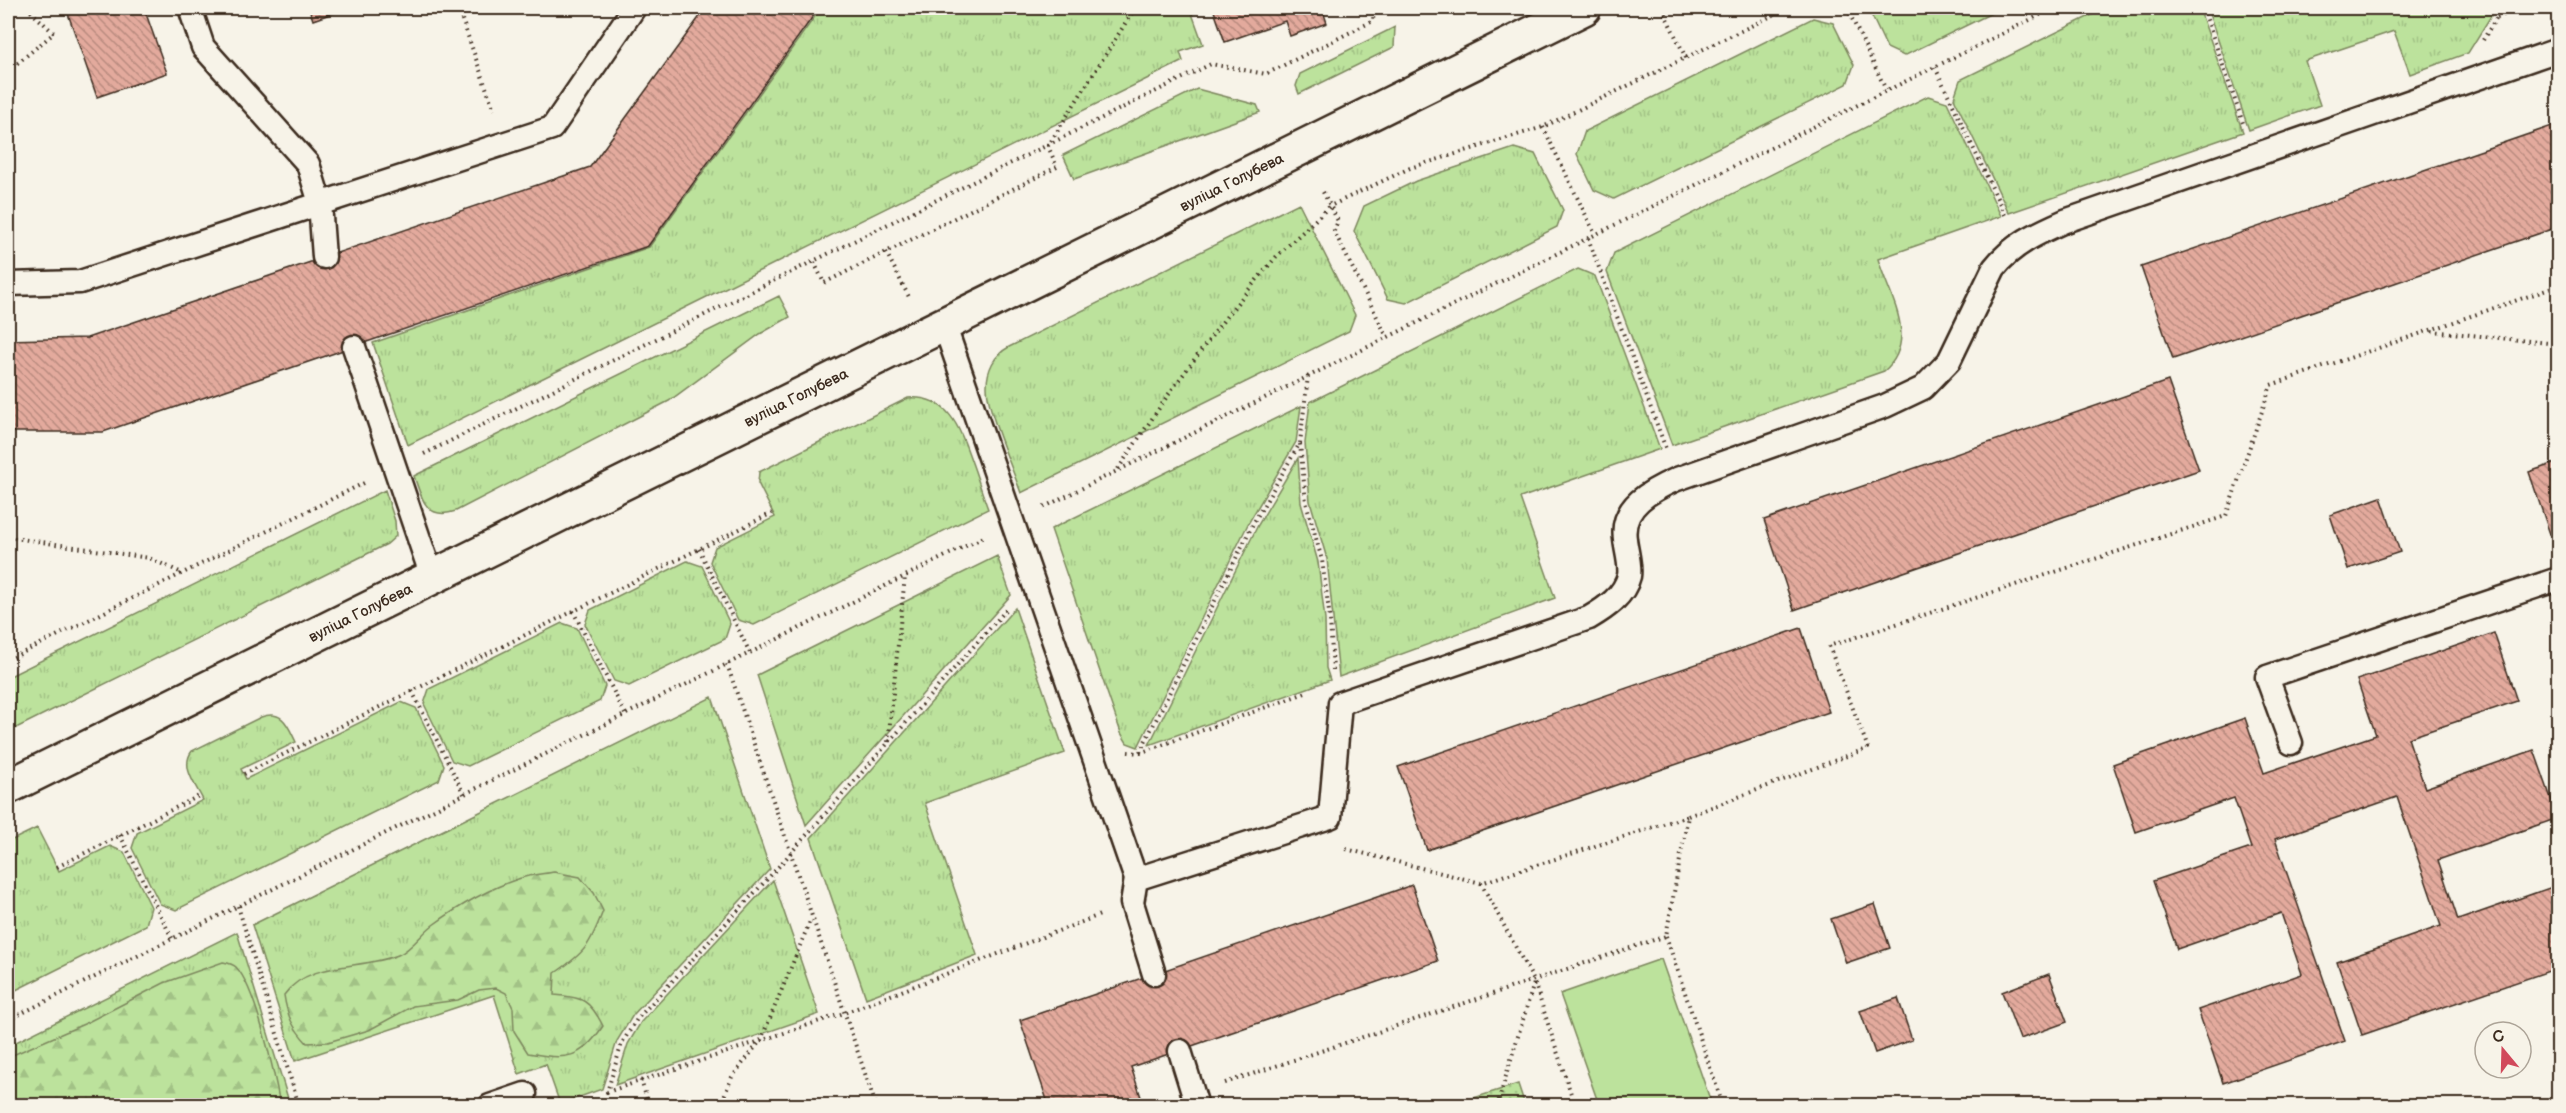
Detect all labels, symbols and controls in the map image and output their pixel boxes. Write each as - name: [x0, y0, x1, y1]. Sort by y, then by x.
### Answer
- street label: вуліца Голубева: [1177, 149, 1287, 216]
- street label: вуліца Голубева: [741, 364, 851, 432]
- street label: вуліца Голубева: [305, 580, 416, 647]
- north arrow: [2473, 1020, 2533, 1080]
- text: С: [2490, 1026, 2507, 1048]

